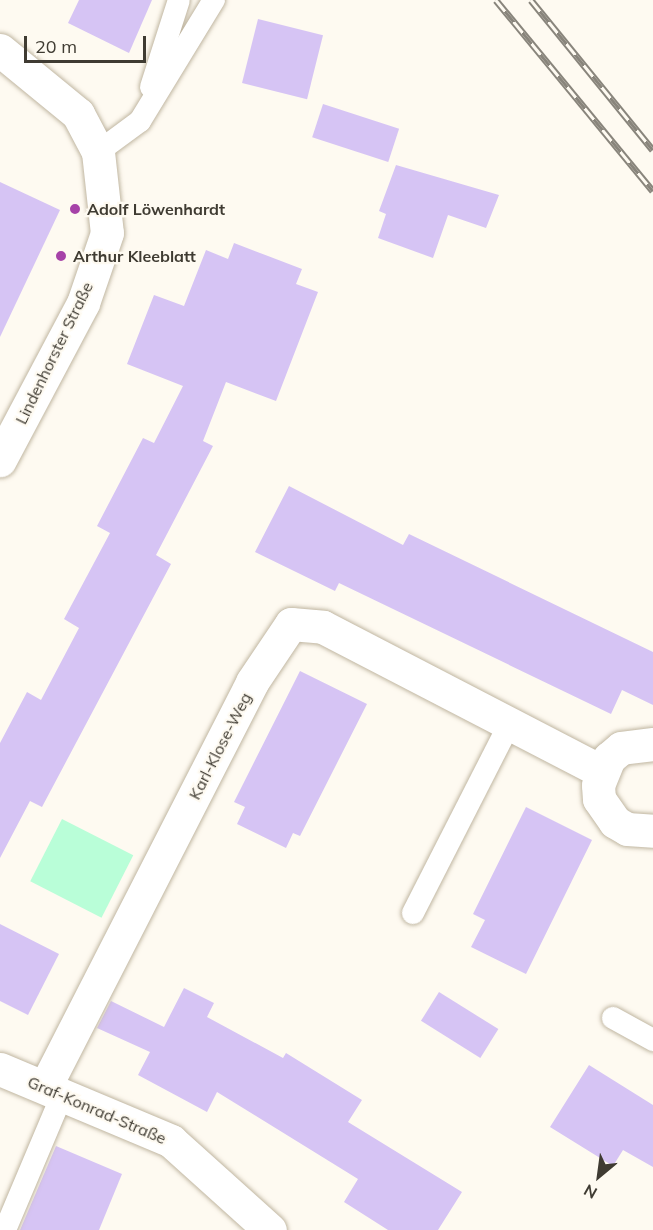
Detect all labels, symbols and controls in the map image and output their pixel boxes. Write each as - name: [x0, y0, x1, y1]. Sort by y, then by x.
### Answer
- scale bar: [27, 24, 148, 62]
- text: 20 m: [35, 35, 77, 58]
- place label: Adolf Löwenhardt: [87, 199, 225, 219]
- marker: Adolf Löwenhardt: [68, 202, 82, 216]
- place label: Arthur Kleeblatt: [73, 246, 196, 266]
- marker: Arthur Kleeblatt: [54, 249, 68, 263]
- street label: Lindenhorster Straße: [11, 279, 97, 427]
- street label: Karl-Klose-Weg: [185, 689, 255, 803]
- street label: Graf-Konrad-Straße: [25, 1072, 169, 1148]
- north arrow: [569, 1146, 629, 1206]
- text: N: [580, 1180, 600, 1203]

